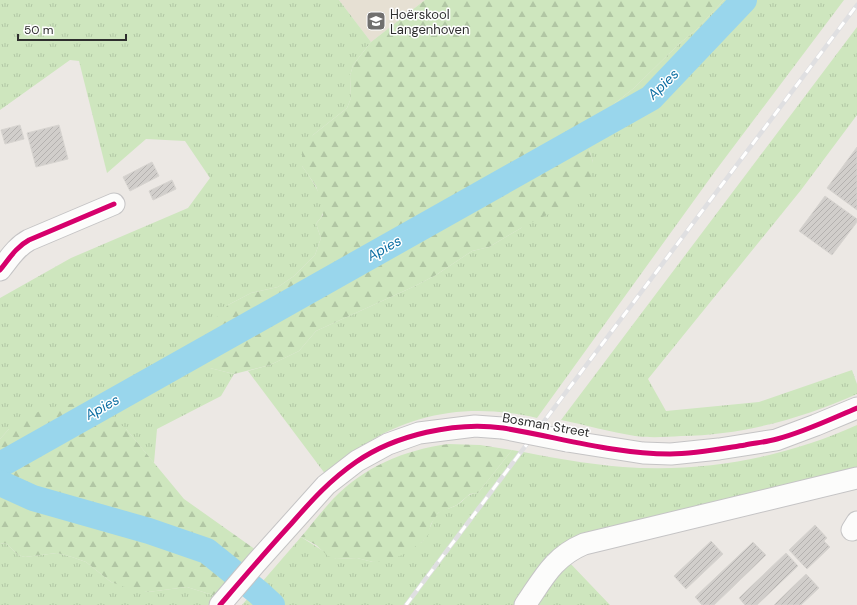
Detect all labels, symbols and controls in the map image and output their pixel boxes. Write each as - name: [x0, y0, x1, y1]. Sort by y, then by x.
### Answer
- place label: Hoërskool Langenhoven: [390, 6, 469, 38]
- school or university icon: Hoërskool Langenhoven: [365, 10, 387, 32]
- scale bar: [18, 16, 126, 42]
- text: 50 m: [24, 22, 53, 38]
- water label: Apies: [643, 65, 682, 104]
- water label: Apies: [363, 231, 404, 265]
- water label: Apies: [81, 390, 122, 424]
- street label: Bosman Street: [501, 409, 591, 441]

